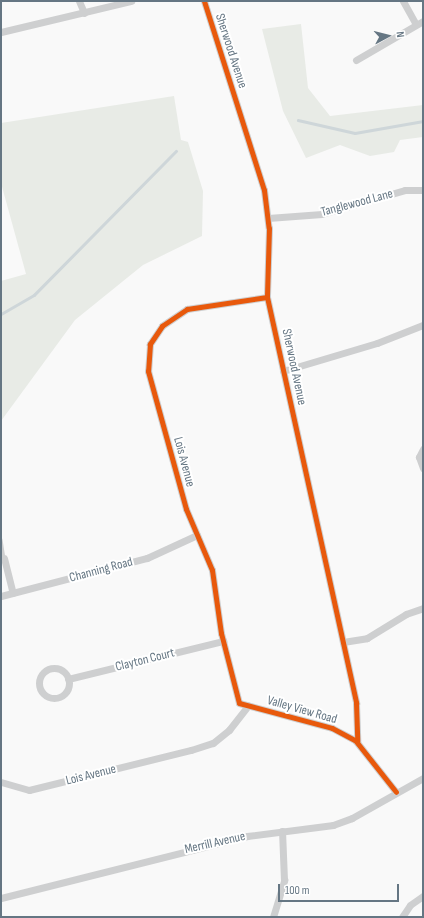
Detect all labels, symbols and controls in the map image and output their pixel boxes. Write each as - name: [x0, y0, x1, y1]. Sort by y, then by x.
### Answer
- street label: Sherwood Avenue: [212, 12, 250, 90]
- north arrow: [368, 16, 408, 56]
- text: N: [394, 31, 407, 38]
- street label: Tanglewood Lane: [319, 186, 395, 220]
- street label: Sherwood Avenue: [278, 327, 310, 407]
- street label: Lois Avenue: [170, 435, 198, 489]
- street label: Channing Road: [68, 554, 134, 586]
- street label: Clayton Court: [114, 645, 176, 675]
- street label: Valley View Road: [265, 693, 339, 727]
- street label: Lois Avenue: [64, 761, 118, 789]
- street label: Merrill Avenue: [183, 828, 247, 858]
- scale bar: [280, 876, 401, 902]
- text: 100 m: [285, 883, 310, 898]

